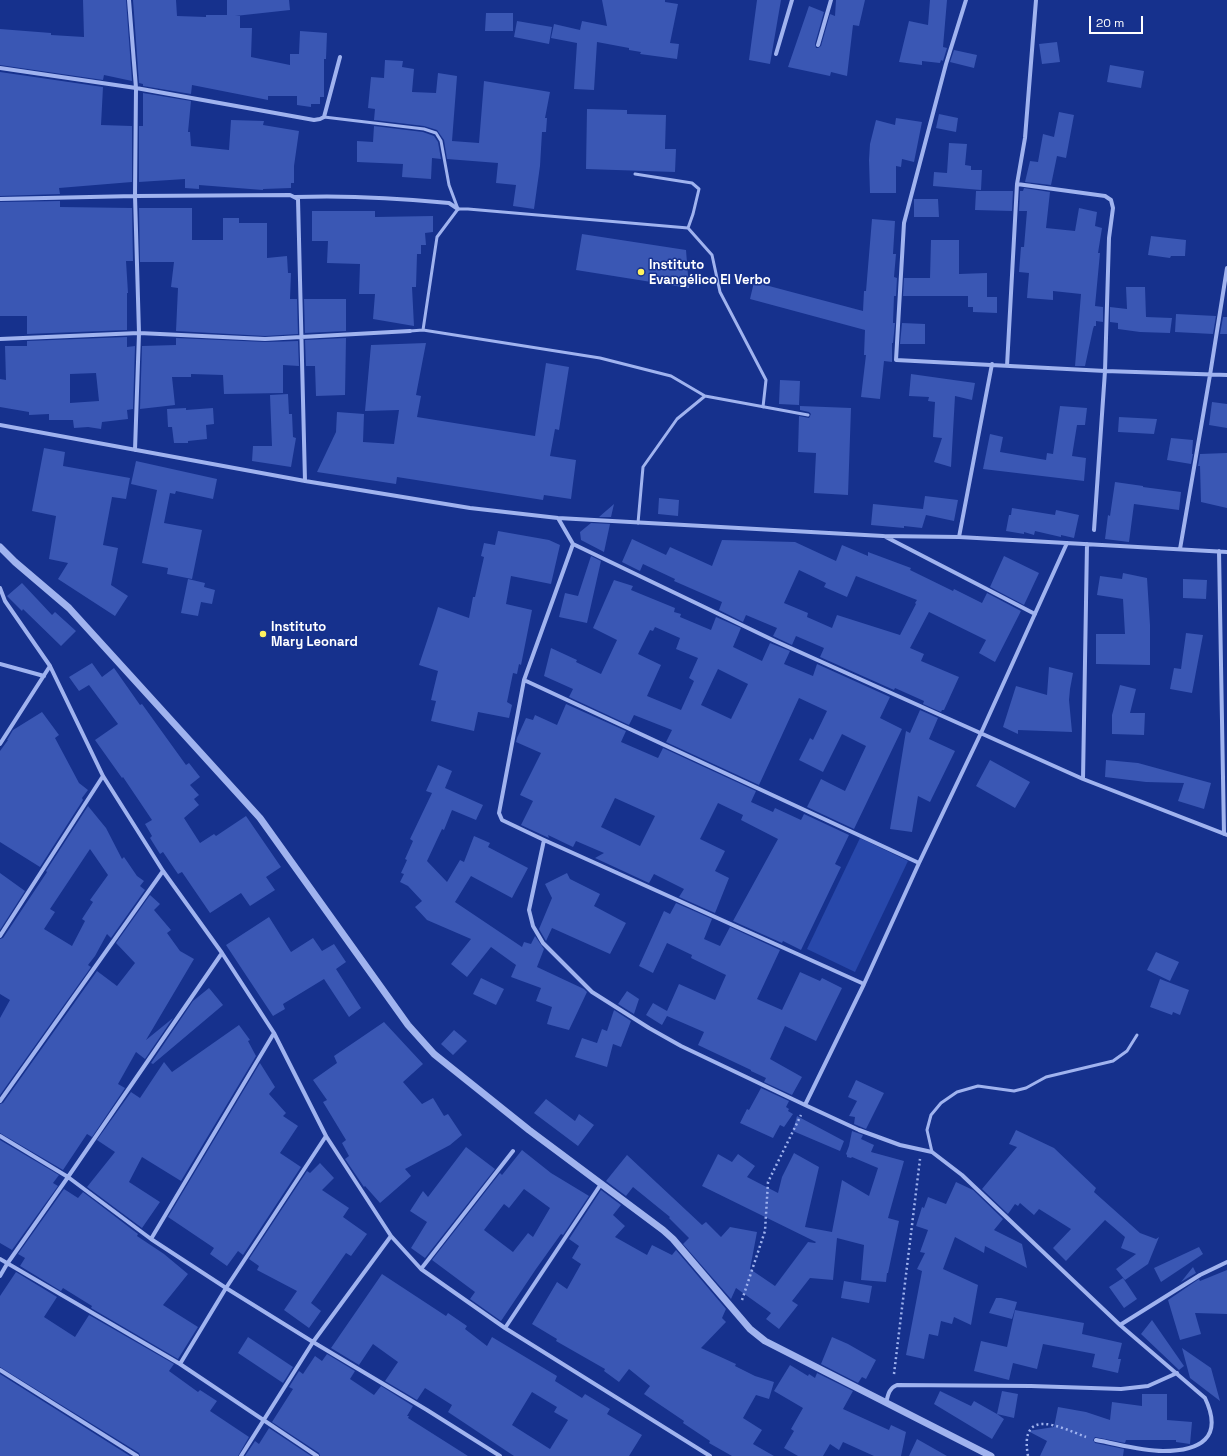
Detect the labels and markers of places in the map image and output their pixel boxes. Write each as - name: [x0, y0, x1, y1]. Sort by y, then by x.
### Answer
- place label: Instituto Evangélico El Verbo: [649, 257, 771, 288]
- marker: Instituto Evangélico El Verbo: [636, 267, 646, 277]
- place label: Instituto Mary Leonard: [271, 619, 358, 650]
- marker: Instituto Mary Leonard: [258, 629, 268, 639]

